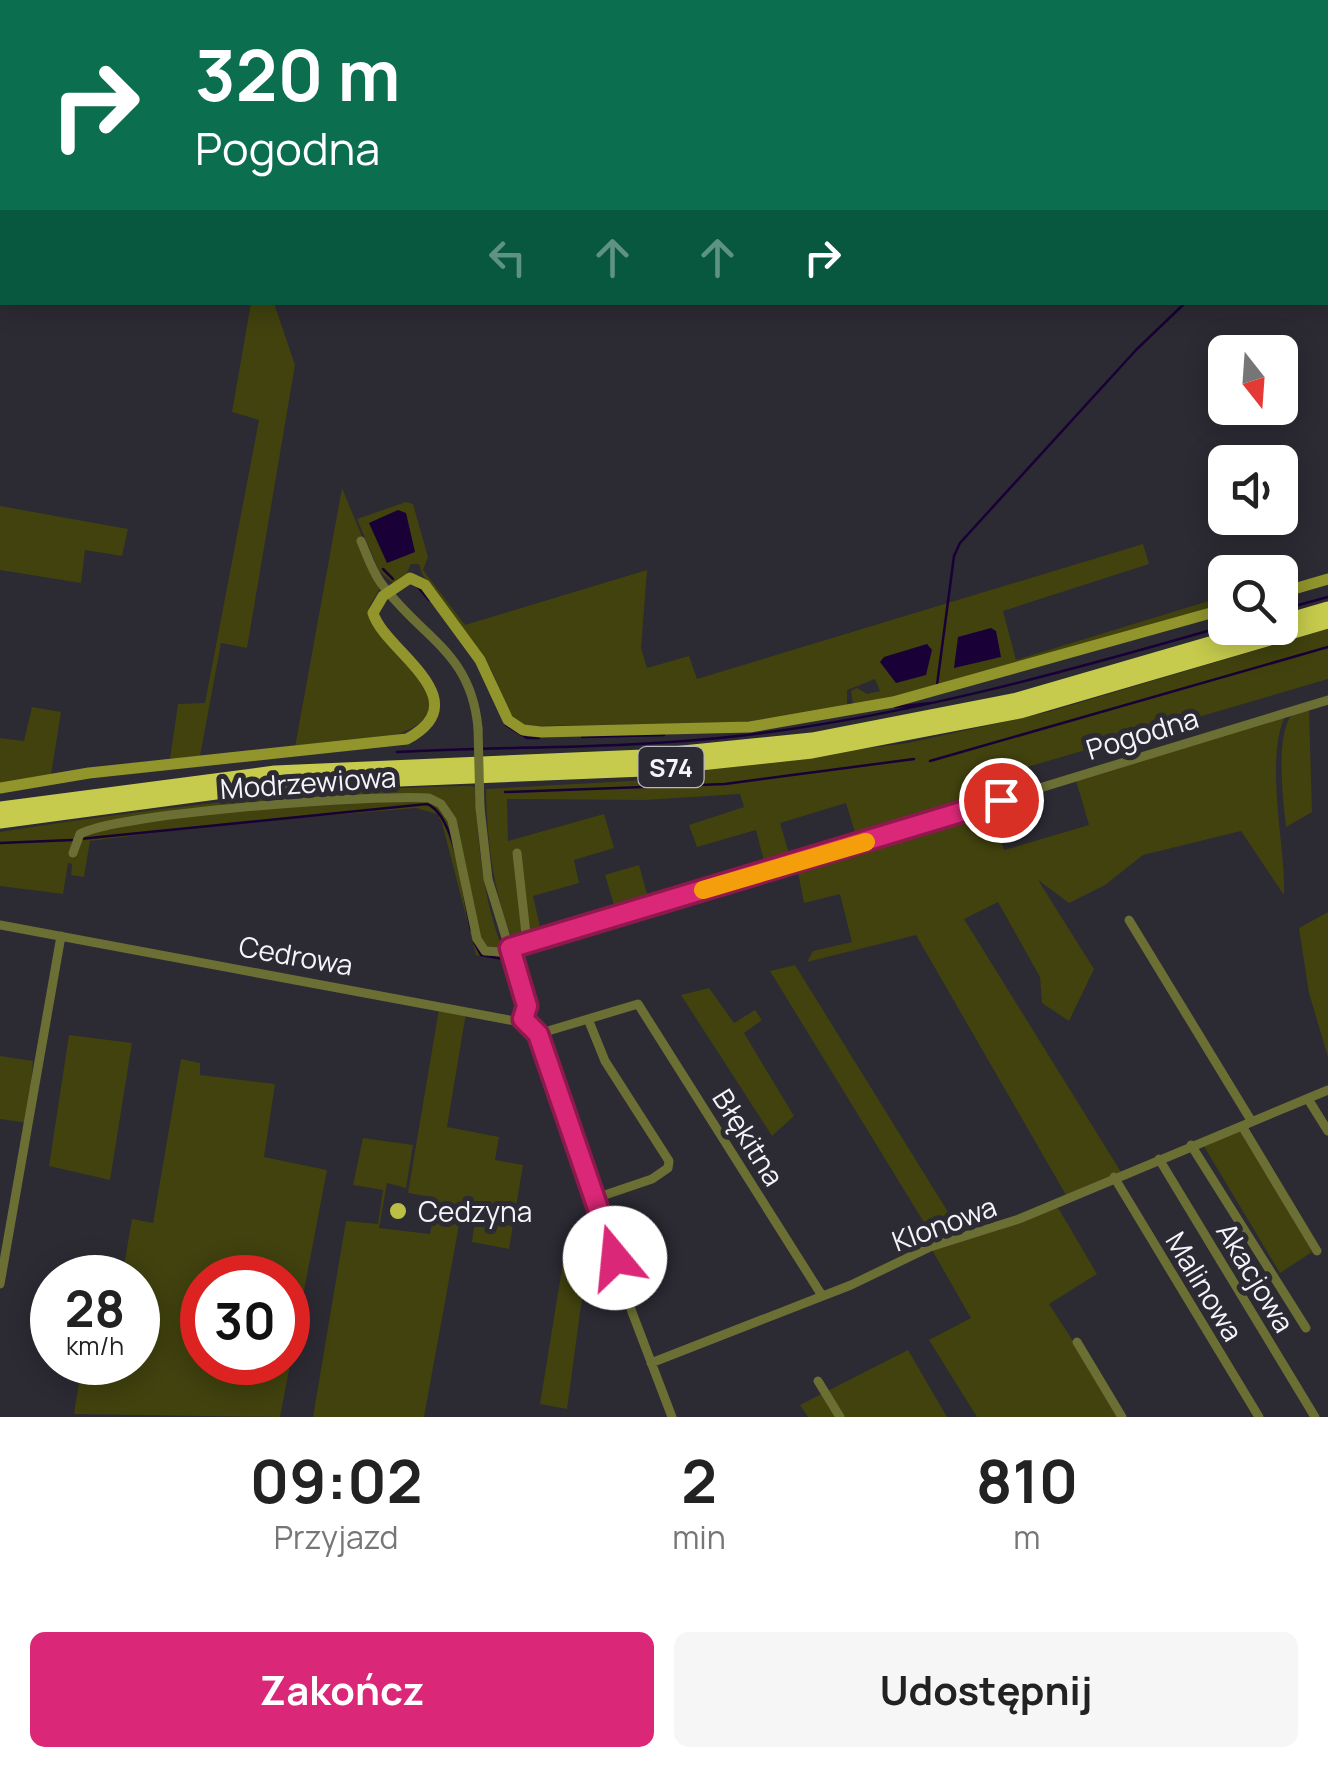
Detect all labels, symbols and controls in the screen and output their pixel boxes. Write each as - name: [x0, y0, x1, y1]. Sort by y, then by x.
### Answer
- text: 320 m: [195, 26, 400, 122]
- icon: right: [30, 40, 160, 170]
- text: Pogodna: [195, 117, 380, 179]
- icon: left: [480, 230, 535, 285]
- icon: ahead: [585, 230, 640, 285]
- icon: ahead: [690, 230, 745, 285]
- icon: right: [795, 230, 850, 285]
- north arrow: [1208, 335, 1298, 425]
- map controls: [1208, 335, 1298, 645]
- button: sound: [1208, 445, 1298, 535]
- button: search: [1208, 555, 1298, 645]
- street label: Pogodna: [1081, 698, 1203, 768]
- road number: S74: [638, 747, 704, 787]
- street label: Modrzewiowa: [219, 757, 397, 807]
- pin: [959, 758, 1044, 843]
- icon: arrive: [974, 773, 1029, 828]
- street label: Cedrowa: [236, 926, 356, 984]
- street label: Błękitna: [704, 1081, 794, 1193]
- street label: Klonowa: [887, 1187, 1001, 1259]
- place label: Cedzyna: [418, 1192, 532, 1230]
- marker: Cedzyna: [387, 1200, 409, 1222]
- position arrow: [563, 1206, 667, 1310]
- street label: Akacjowa: [1208, 1215, 1304, 1339]
- street label: Malinowa: [1158, 1224, 1252, 1348]
- speed limit sign: 30: [180, 1255, 310, 1385]
- text: 28: [65, 1274, 125, 1342]
- text: km/h: [66, 1328, 124, 1363]
- text: 09:02: [250, 1439, 422, 1521]
- text: 2: [681, 1439, 717, 1521]
- text: 810: [976, 1439, 1078, 1521]
- text: Przyjazd: [274, 1515, 398, 1559]
- text: min: [672, 1515, 726, 1559]
- text: m: [1013, 1515, 1040, 1559]
- button: Zakończ: [30, 1632, 654, 1747]
- button: Udostępnij: [674, 1632, 1298, 1747]

